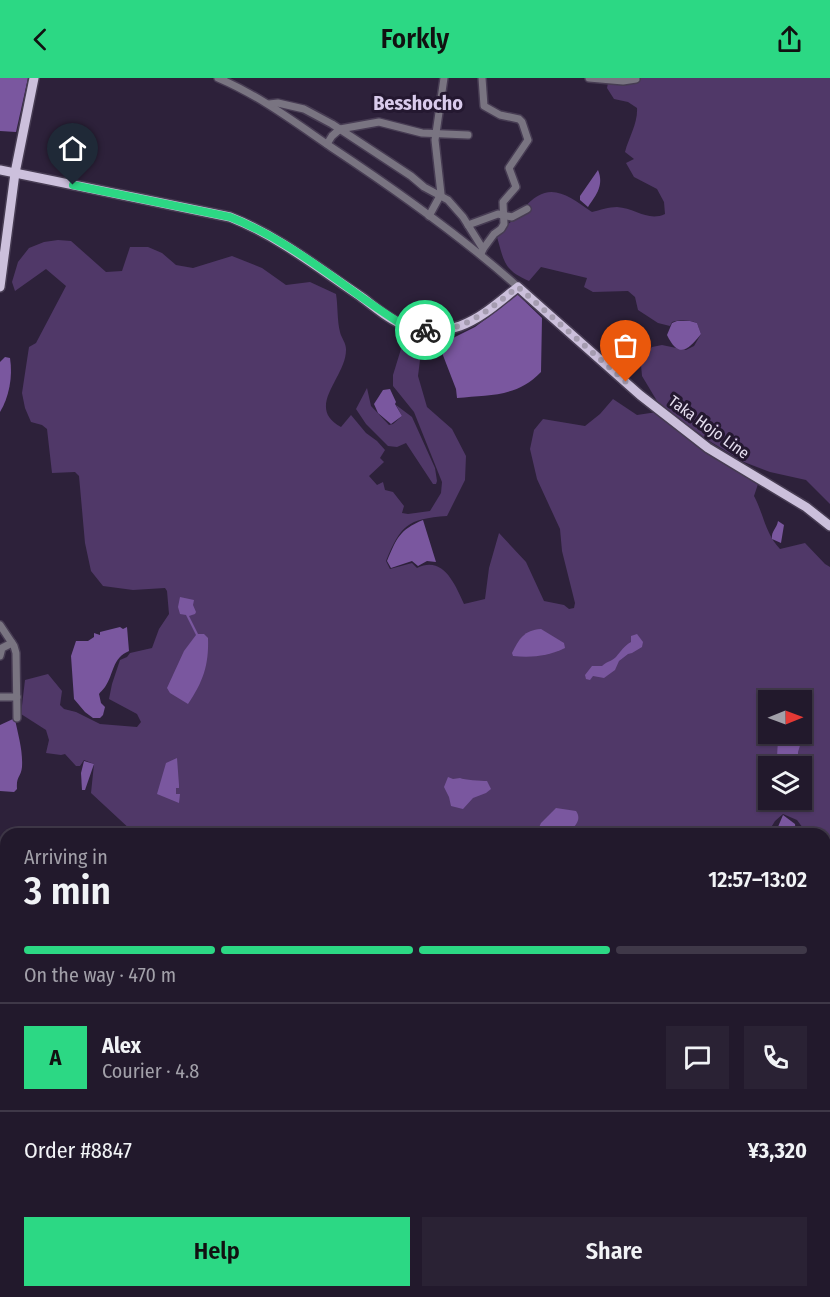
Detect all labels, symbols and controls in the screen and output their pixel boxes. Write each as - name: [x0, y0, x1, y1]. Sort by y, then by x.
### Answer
- icon: back: [24, 23, 57, 56]
- text: Forkly: [381, 23, 449, 55]
- icon: share: [773, 23, 806, 56]
- district label: Besshocho: [373, 91, 463, 115]
- pin: [47, 123, 98, 185]
- icon: home: [56, 132, 89, 165]
- courier: [395, 300, 455, 360]
- icon: bike: [409, 314, 442, 347]
- pin: [600, 320, 651, 382]
- icon: bag: [609, 329, 642, 362]
- street label: Taka Hojo Line: [665, 391, 753, 463]
- north arrow: [758, 690, 812, 744]
- map controls: [758, 690, 812, 810]
- button: layers: [758, 756, 812, 810]
- text: Arriving in: [24, 845, 108, 869]
- text: 12:57–13:02: [708, 866, 807, 893]
- text: 3 min: [24, 868, 111, 914]
- text: On the way · 470 m: [24, 963, 176, 987]
- button: chat: [666, 1026, 729, 1089]
- button: phone: [744, 1026, 807, 1089]
- text: Alex: [102, 1032, 141, 1059]
- text: A: [50, 1044, 61, 1071]
- text: Courier · 4.8: [102, 1059, 199, 1083]
- text: Order #8847: [24, 1137, 132, 1164]
- text: ¥3,320: [748, 1137, 807, 1164]
- button: Help: [24, 1217, 410, 1286]
- button: Share: [422, 1217, 807, 1286]

